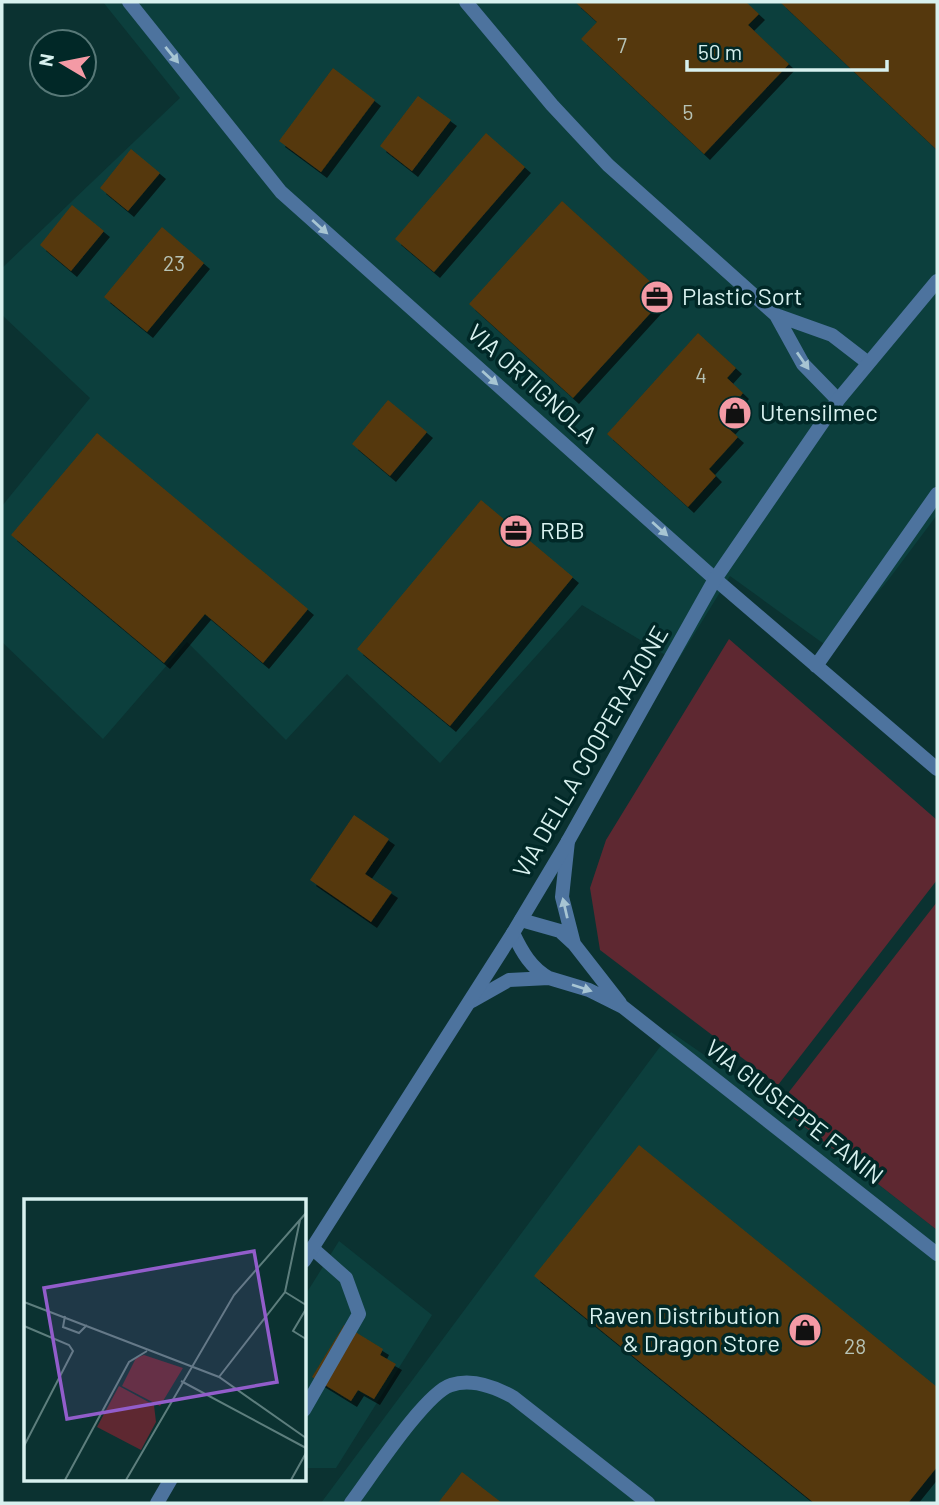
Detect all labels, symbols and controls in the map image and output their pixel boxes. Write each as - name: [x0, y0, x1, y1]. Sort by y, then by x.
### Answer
- north arrow: [28, 28, 98, 98]
- scale bar: [687, 28, 886, 72]
- house number: 7: [617, 32, 627, 57]
- text: 50 m: [698, 39, 742, 64]
- one-way arrow: [164, 46, 178, 64]
- text: N: [33, 52, 58, 68]
- house number: 5: [683, 99, 693, 124]
- one-way arrow: [311, 219, 329, 235]
- house number: 23: [163, 250, 185, 275]
- office icon: Plastic Sort: [638, 278, 676, 316]
- place label: Plastic Sort: [682, 281, 803, 310]
- street label: VIA ORTIGNOLA: [462, 317, 604, 449]
- one-way arrow: [796, 352, 810, 370]
- house number: 4: [695, 362, 707, 387]
- one-way arrow: [481, 370, 499, 386]
- shop icon: Utensilmec: [716, 394, 754, 432]
- place label: Utensilmec: [760, 397, 878, 426]
- office icon: RBB: [497, 512, 535, 550]
- place label: RBB: [540, 515, 585, 544]
- one-way arrow: [651, 521, 669, 537]
- street label: VIA DELLA COOPERAZIONE: [506, 620, 674, 882]
- one-way arrow: [559, 897, 570, 919]
- one-way arrow: [572, 983, 593, 994]
- street label: VIA GIUSEPPE FANIN: [700, 1032, 890, 1189]
- inset map: [24, 1199, 306, 1480]
- place label: Raven Distribution & Dragon Store: [589, 1300, 780, 1357]
- shop icon: Raven Distribution & Dragon Store: [786, 1311, 824, 1349]
- house number: 28: [844, 1333, 866, 1358]

